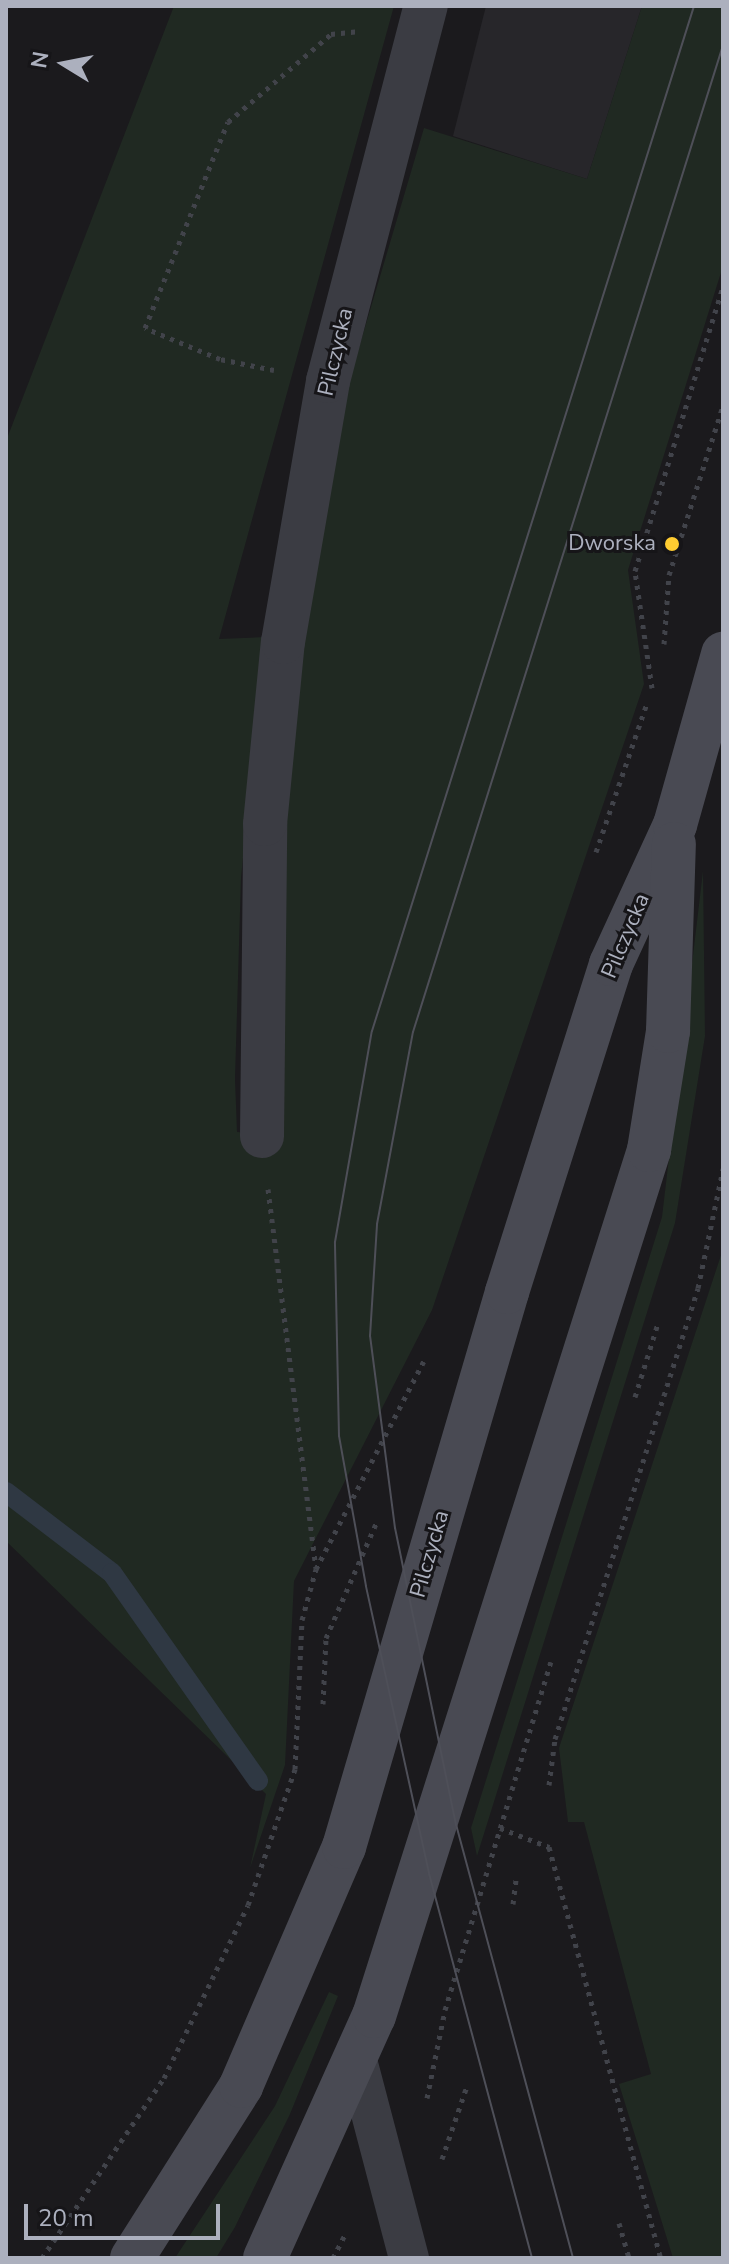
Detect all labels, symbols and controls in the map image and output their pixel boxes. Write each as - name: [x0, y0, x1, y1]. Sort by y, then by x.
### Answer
- north arrow: [24, 24, 104, 104]
- text: N: [24, 49, 57, 71]
- street label: Pilczycka: [313, 305, 359, 399]
- place label: Dworska: [568, 531, 656, 557]
- marker: Dworska: [663, 535, 681, 553]
- street label: Pilczycka: [596, 890, 656, 982]
- street label: Pilczycka: [405, 1507, 455, 1601]
- scale bar: [28, 2188, 224, 2238]
- text: 20 m: [38, 2202, 94, 2234]

